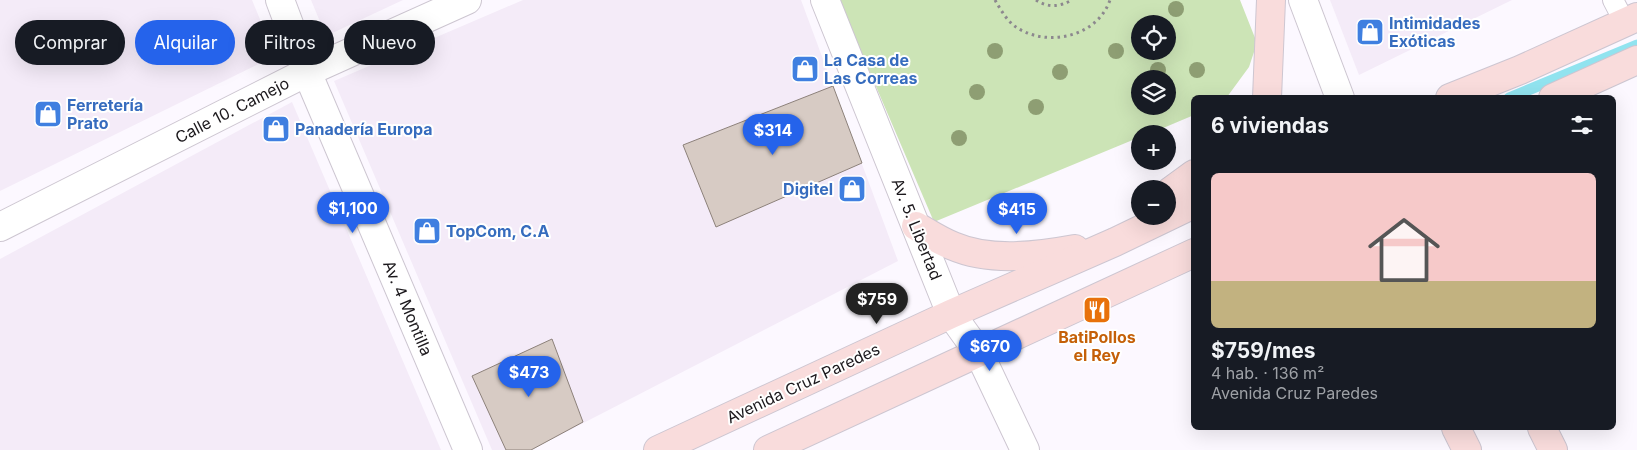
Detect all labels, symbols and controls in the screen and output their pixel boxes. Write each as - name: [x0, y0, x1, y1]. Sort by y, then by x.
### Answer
- place label: Intimidades Exóticas: [1389, 13, 1481, 51]
- map controls: [1131, 15, 1176, 225]
- button: locate: [1131, 15, 1176, 60]
- shop icon: Intimidades Exóticas: [1355, 17, 1385, 47]
- chip: Comprar: [15, 20, 125, 65]
- chip: Alquilar: [135, 20, 235, 65]
- chip: Filtros: [245, 20, 334, 65]
- chip: Nuevo: [344, 20, 435, 65]
- place label: La Casa de Las Correas: [824, 50, 917, 88]
- shop icon: La Casa de Las Correas: [790, 54, 820, 84]
- button: layers: [1131, 70, 1176, 115]
- street label: Calle 10. Camejo: [172, 73, 292, 147]
- place label: Ferretería Prato: [67, 95, 143, 133]
- shop icon: Ferretería Prato: [33, 99, 63, 129]
- icon: filters: [1568, 111, 1596, 139]
- text: 6 viviendas: [1211, 113, 1329, 138]
- shop icon: Panadería Europa: [261, 114, 291, 144]
- pin: $314: [743, 114, 803, 156]
- place label: Panadería Europa: [295, 119, 433, 139]
- text: $314: [754, 120, 792, 140]
- button: +: [1131, 125, 1176, 170]
- shop icon: Digitel: [837, 174, 867, 204]
- street label: Av. 5. Libertad: [887, 175, 947, 283]
- place label: Digitel: [783, 179, 833, 199]
- button: −: [1131, 180, 1176, 225]
- pin: $1,100: [312, 192, 394, 234]
- pin: $415: [987, 192, 1047, 235]
- text: $1,100: [328, 198, 378, 218]
- text: $415: [998, 199, 1036, 219]
- icon: home: [1359, 205, 1449, 295]
- shop icon: TopCom, C.A: [412, 216, 442, 246]
- place label: TopCom, C.A: [446, 221, 549, 241]
- street label: Av. 4 Montilla: [379, 257, 437, 359]
- pin: $759: [847, 282, 907, 325]
- text: $759: [857, 289, 897, 309]
- restaurant icon: BatiPollos el Rey: [1082, 295, 1112, 325]
- place label: BatiPollos el Rey: [1058, 327, 1136, 365]
- pin: $670: [960, 330, 1020, 372]
- text: $670: [970, 336, 1010, 356]
- text: $759/mes: [1211, 338, 1315, 363]
- street label: Avenida Cruz Paredes: [723, 339, 883, 427]
- pin: $473: [499, 356, 559, 398]
- text: $473: [509, 362, 549, 382]
- text: 4 hab. · 136 m²: [1211, 363, 1324, 383]
- text: Avenida Cruz Paredes: [1211, 383, 1378, 403]

